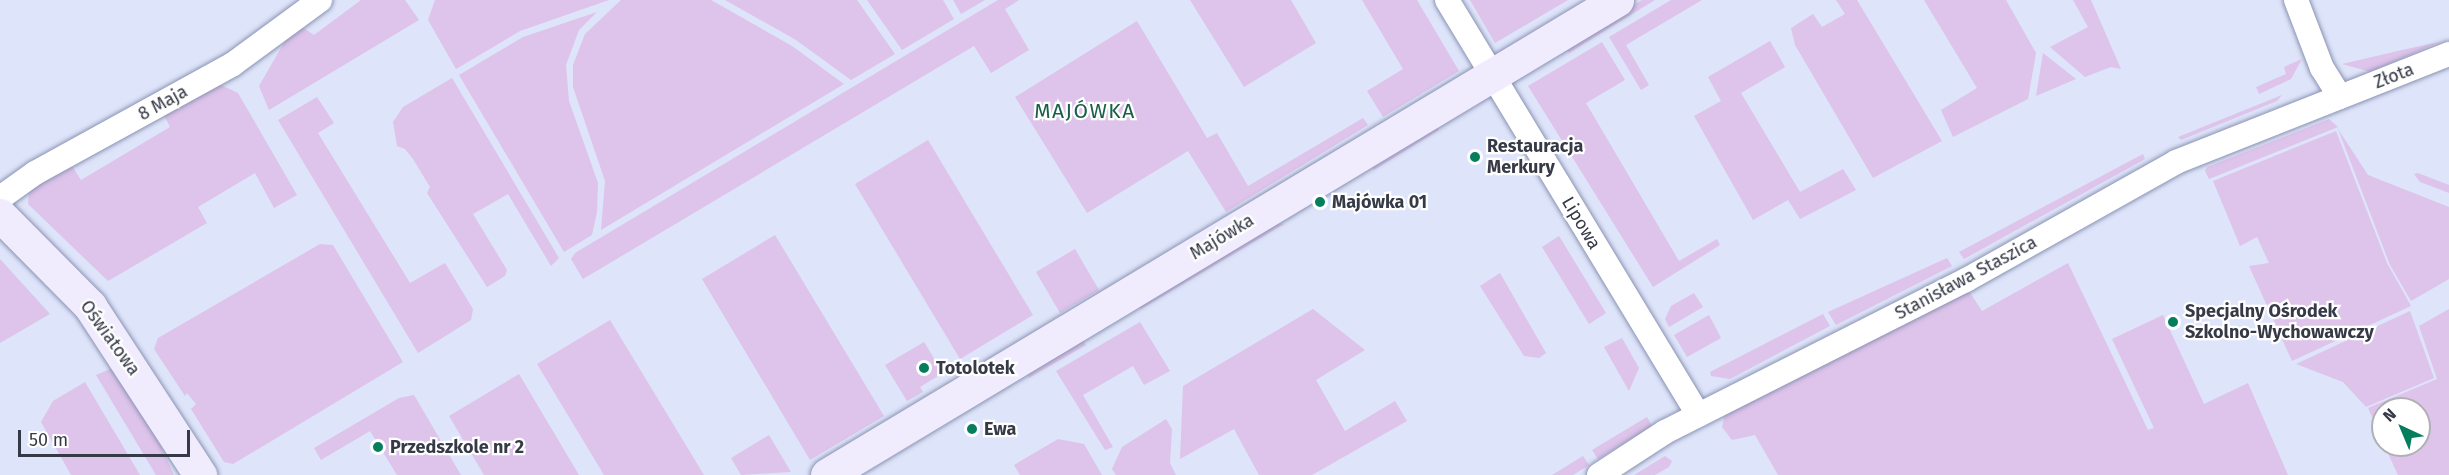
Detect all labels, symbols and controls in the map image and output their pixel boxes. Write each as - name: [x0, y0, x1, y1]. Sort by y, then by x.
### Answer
- street label: Złota: [2371, 59, 2417, 93]
- street label: 8 Maja: [135, 81, 191, 125]
- district label: MAJÓWKA: [1034, 98, 1136, 124]
- place label: Restauracja Merkury: [1487, 136, 1583, 178]
- marker: Restauracja Merkury: [1468, 150, 1482, 164]
- place label: Majówka 01: [1332, 191, 1427, 213]
- street label: Lipowa: [1557, 193, 1605, 253]
- marker: Majówka 01: [1313, 195, 1327, 209]
- street label: Majówka: [1186, 210, 1258, 264]
- street label: Stanisława Staszica: [1891, 231, 2041, 325]
- street label: Oświatowa: [75, 296, 145, 380]
- place label: Specjalny Ośrodek Szkolno-Wychowawczy: [2185, 301, 2374, 344]
- marker: Specjalny Ośrodek Szkolno-Wychowawczy: [2166, 315, 2180, 329]
- place label: Totolotek: [936, 357, 1015, 379]
- marker: Totolotek: [917, 361, 931, 375]
- north arrow: [2371, 397, 2431, 457]
- text: N: [2379, 405, 2400, 426]
- scale bar: [21, 418, 194, 456]
- place label: Ewa: [984, 418, 1016, 440]
- marker: Ewa: [965, 422, 979, 436]
- text: 50 m: [29, 429, 68, 451]
- place label: Przedszkole nr 2: [390, 436, 524, 458]
- marker: Przedszkole nr 2: [371, 440, 385, 454]

